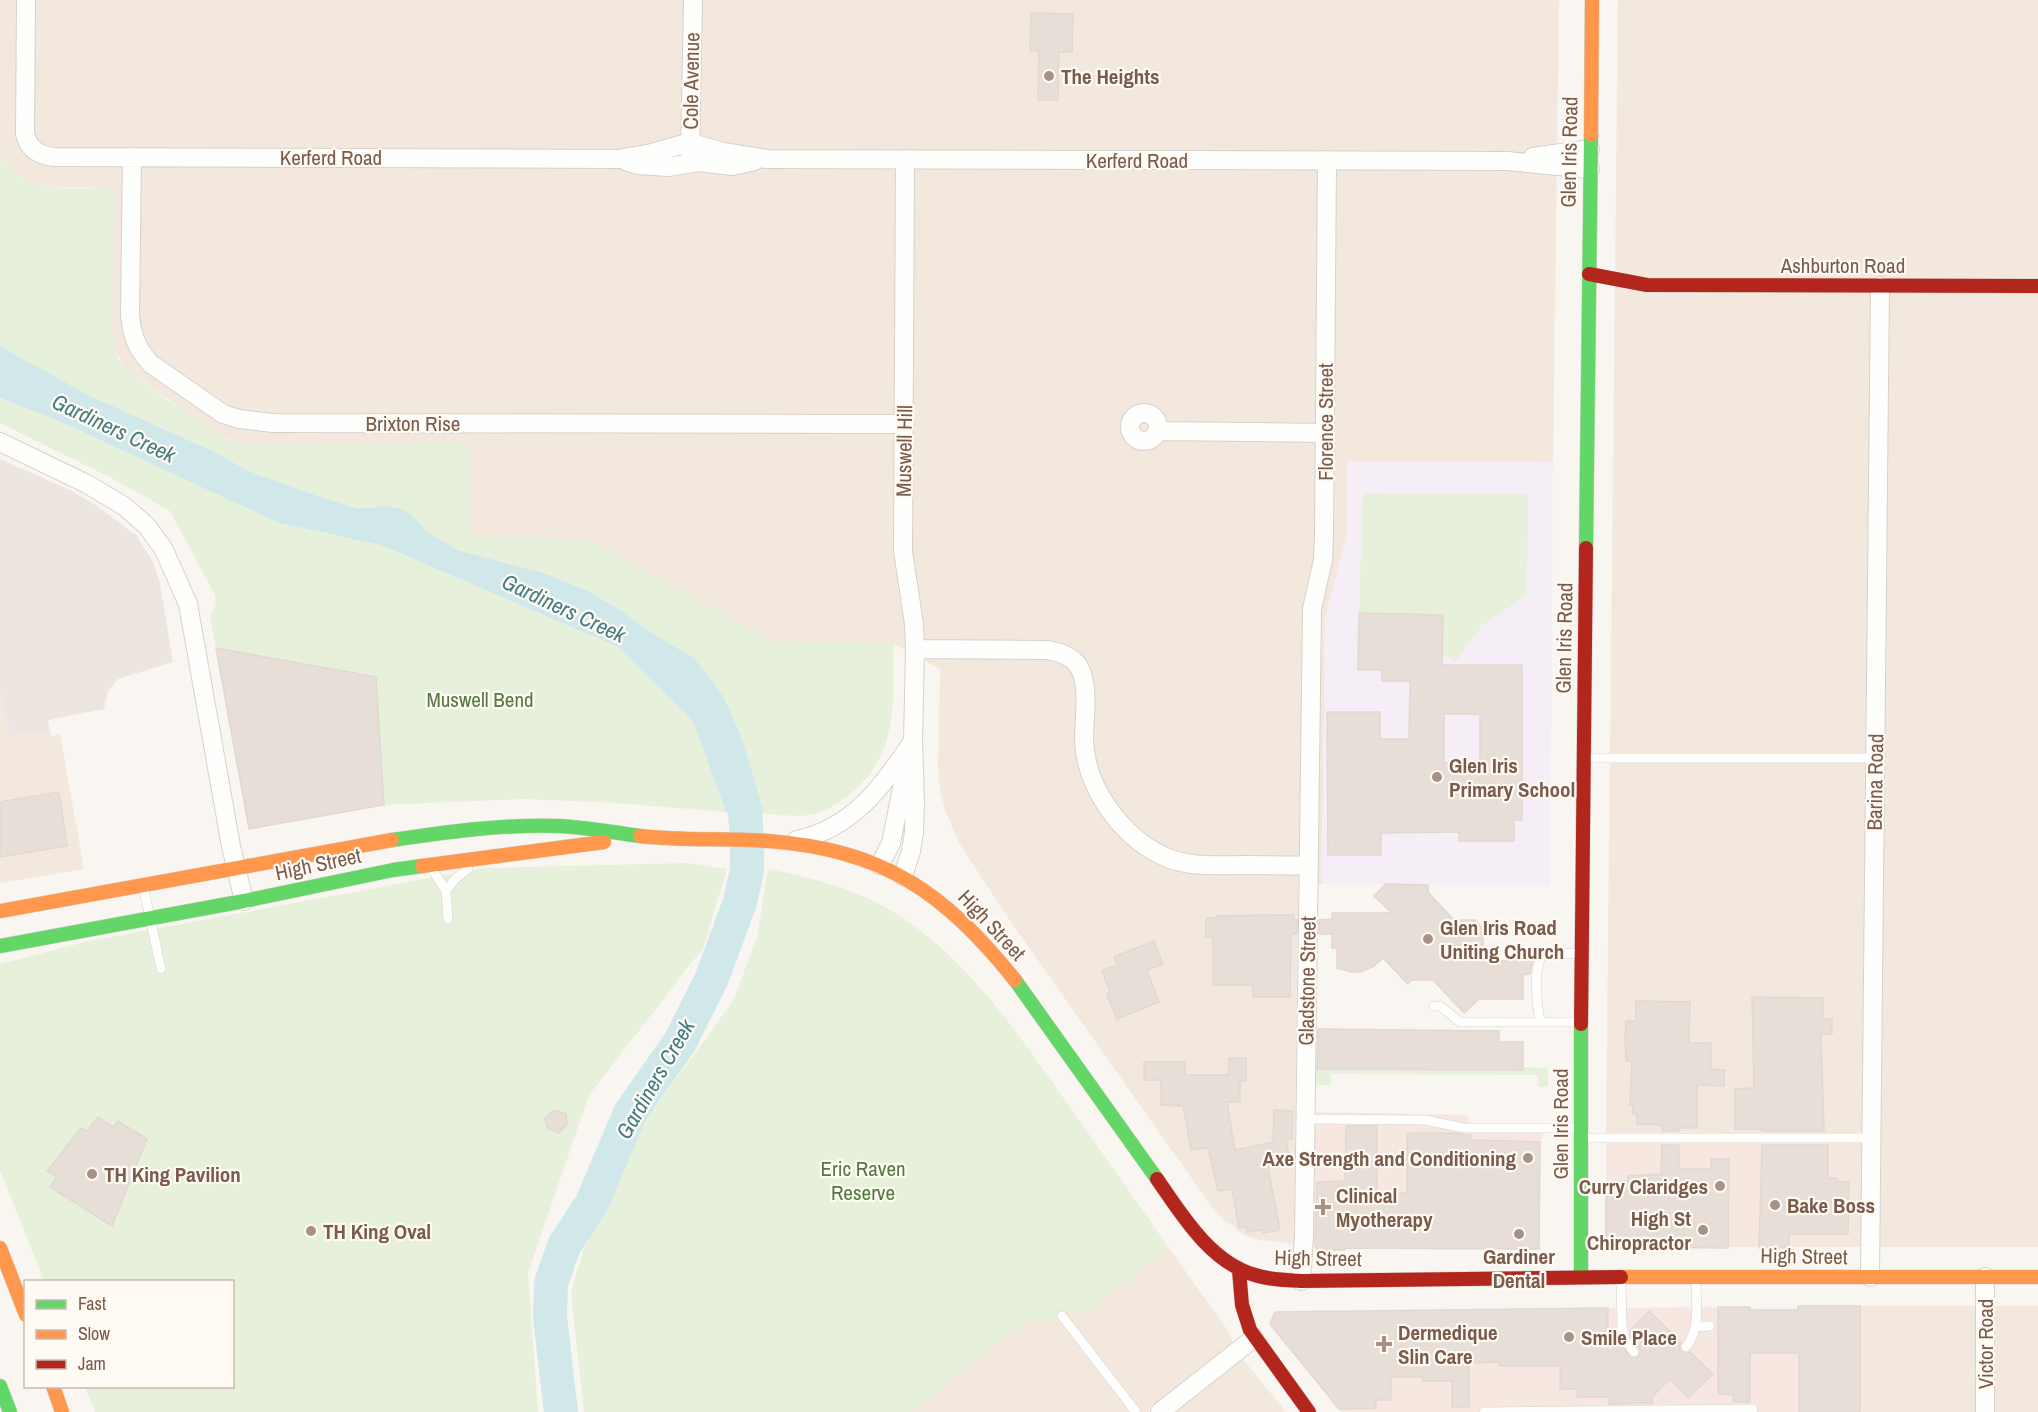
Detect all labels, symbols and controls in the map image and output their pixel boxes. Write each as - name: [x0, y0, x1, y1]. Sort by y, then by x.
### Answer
- street label: Cole Avenue: [676, 32, 706, 130]
- place label: The Heights: [1061, 62, 1160, 91]
- marker: The Heights: [1042, 69, 1056, 83]
- street label: Glen Iris Road: [1554, 96, 1584, 208]
- street label: Kerferd Road: [280, 143, 382, 172]
- street label: Kerferd Road: [1086, 146, 1188, 175]
- street label: Ashburton Road: [1780, 251, 1905, 280]
- street label: Florence Street: [1311, 363, 1340, 481]
- water label: Gardiners Creek: [47, 386, 182, 470]
- street label: Muswell Hill: [889, 405, 919, 497]
- street label: Brixton Rise: [366, 409, 460, 438]
- water label: Gardiners Creek: [497, 566, 632, 650]
- street label: Glen Iris Road: [1549, 582, 1579, 694]
- park label: Muswell Bend: [426, 685, 534, 714]
- street label: Barina Road: [1860, 733, 1890, 831]
- place label: Glen Iris Primary School: [1449, 751, 1575, 804]
- marker: Glen Iris Primary School: [1430, 770, 1444, 784]
- street label: High Street: [272, 841, 364, 887]
- street label: High Street: [952, 883, 1032, 967]
- place label: Glen Iris Road Uniting Church: [1440, 913, 1564, 966]
- street label: Gladstone Street: [1291, 916, 1323, 1046]
- marker: Glen Iris Road Uniting Church: [1421, 932, 1435, 946]
- water label: Gardiners Creek: [609, 1013, 702, 1144]
- street label: Glen Iris Road: [1546, 1068, 1575, 1180]
- place label: Axe Strength and Conditioning: [1262, 1144, 1516, 1173]
- marker: Axe Strength and Conditioning: [1521, 1151, 1535, 1165]
- park label: Eric Raven Reserve: [820, 1154, 906, 1207]
- place label: TH King Pavilion: [104, 1160, 241, 1189]
- marker: TH King Pavilion: [85, 1167, 99, 1181]
- place label: Curry Claridges: [1579, 1172, 1708, 1201]
- marker: Curry Claridges: [1713, 1179, 1727, 1193]
- place label: Clinical Myotherapy: [1336, 1181, 1433, 1234]
- place label: Bake Boss: [1787, 1191, 1875, 1220]
- marker: Clinical Myotherapy: [1314, 1198, 1332, 1216]
- marker: Bake Boss: [1768, 1198, 1782, 1212]
- place label: High St Chiropractor: [1587, 1204, 1691, 1257]
- place label: TH King Oval: [323, 1217, 431, 1246]
- marker: High St Chiropractor: [1696, 1223, 1710, 1237]
- marker: TH King Oval: [304, 1224, 318, 1238]
- marker: Gardiner Dental: [1512, 1227, 1526, 1241]
- street label: High Street: [1760, 1241, 1848, 1271]
- place label: Gardiner Dental: [1483, 1242, 1555, 1295]
- street label: High Street: [1274, 1243, 1362, 1273]
- legend: [24, 1280, 234, 1388]
- text: Fast: [78, 1291, 106, 1316]
- street label: Victor Road: [1971, 1299, 2000, 1389]
- place label: Dermedique Slin Care: [1398, 1318, 1498, 1371]
- text: Slow: [78, 1321, 110, 1346]
- place label: Smile Place: [1581, 1323, 1677, 1352]
- marker: Smile Place: [1562, 1330, 1576, 1344]
- marker: Dermedique Slin Care: [1375, 1335, 1393, 1353]
- text: Jam: [78, 1351, 106, 1376]

